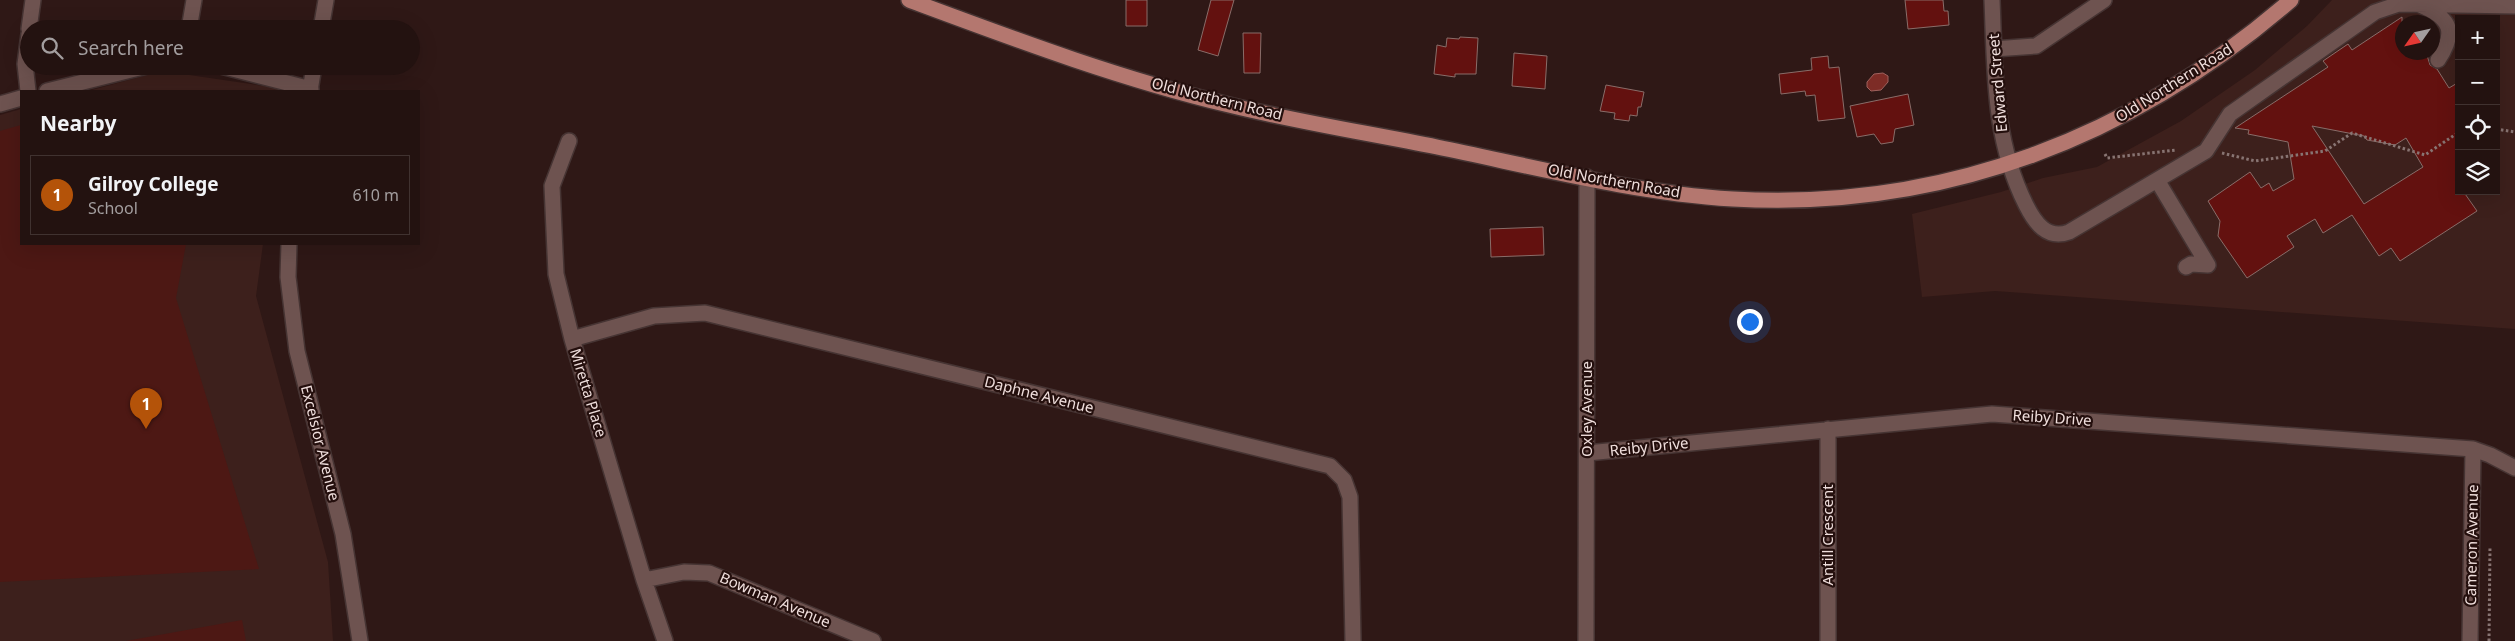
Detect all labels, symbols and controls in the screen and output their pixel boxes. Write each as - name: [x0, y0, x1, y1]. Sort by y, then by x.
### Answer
- north arrow: [2395, 15, 2440, 60]
- map controls: [2455, 15, 2500, 195]
- button: +: [2455, 15, 2500, 60]
- search box: [20, 20, 420, 75]
- street label: Edward Street: [1983, 32, 2011, 133]
- icon: search: [38, 34, 66, 62]
- text: Search here: [78, 35, 184, 61]
- street label: Old Northern Road: [2111, 38, 2236, 126]
- button: −: [2455, 60, 2500, 105]
- street label: Old Northern Road: [1150, 72, 1285, 124]
- button: locate: [2455, 105, 2500, 150]
- text: Nearby: [40, 109, 116, 137]
- button: layers: [2455, 150, 2500, 195]
- street label: Old Northern Road: [1546, 159, 1682, 201]
- text: Gilroy College: [88, 171, 219, 197]
- text: 1: [52, 184, 62, 206]
- text: 610 m: [352, 184, 399, 206]
- text: School: [88, 197, 138, 219]
- your location: [1737, 309, 1763, 335]
- street label: Miretta Place: [566, 346, 612, 440]
- street label: Oxley Avenue: [1576, 361, 1596, 457]
- street label: Daphne Avenue: [982, 371, 1096, 417]
- street label: Excelsior Avenue: [297, 383, 345, 503]
- pin: 1: [130, 388, 162, 429]
- street label: Reiby Drive: [2012, 404, 2092, 430]
- street label: Reiby Drive: [1608, 432, 1689, 460]
- street label: Antill Crescent: [1817, 484, 1837, 586]
- street label: Cameron Avenue: [2460, 484, 2482, 606]
- street label: Bowman Avenue: [717, 567, 834, 631]

